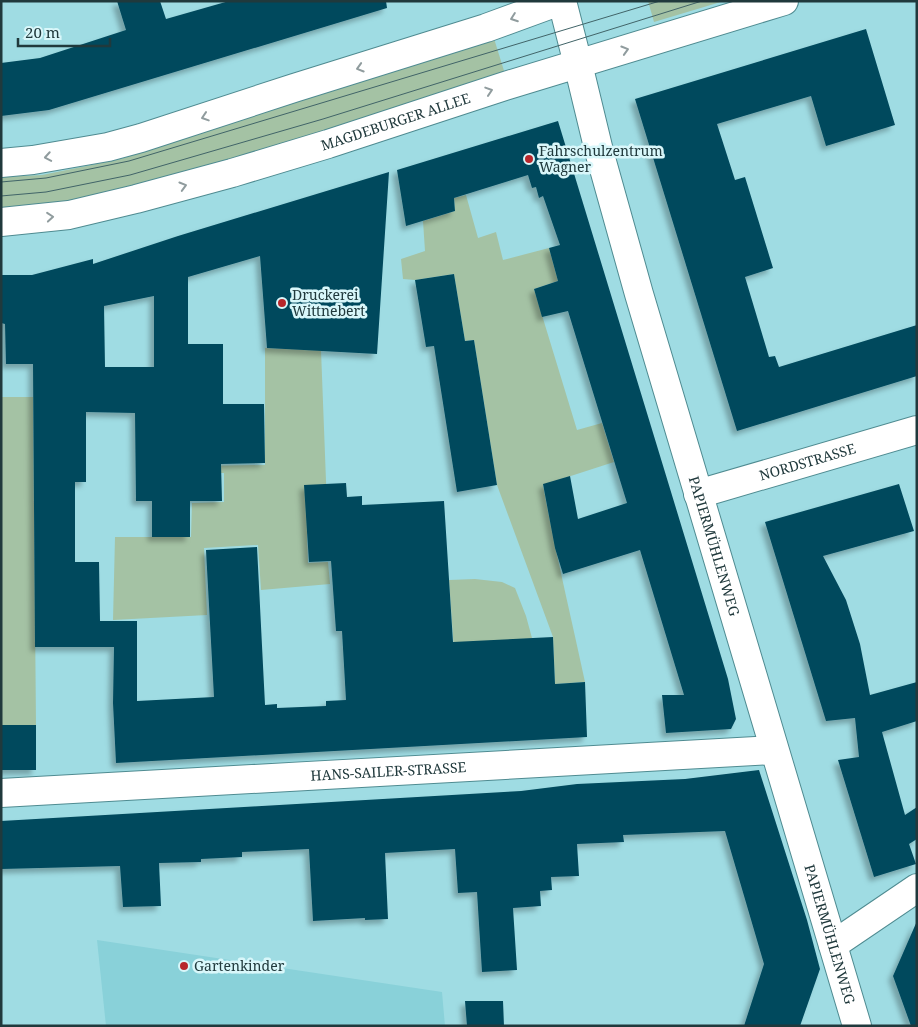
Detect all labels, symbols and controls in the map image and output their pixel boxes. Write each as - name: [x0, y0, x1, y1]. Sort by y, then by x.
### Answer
- one-way arrow: [511, 12, 519, 22]
- scale bar: [18, 15, 110, 47]
- text: 20 m: [25, 22, 60, 42]
- one-way arrow: [620, 46, 628, 56]
- one-way arrow: [356, 62, 364, 72]
- one-way arrow: [484, 87, 492, 97]
- street label: MAGDEBURGER ALLEE: [318, 88, 473, 155]
- one-way arrow: [201, 111, 210, 121]
- place label: Fahrschulzentrum Wagner: [539, 141, 663, 176]
- one-way arrow: [43, 152, 52, 162]
- marker: Fahrschulzentrum Wagner: [523, 153, 535, 165]
- one-way arrow: [179, 181, 188, 192]
- one-way arrow: [46, 212, 54, 223]
- place label: Druckerei Wittnebert: [292, 285, 365, 320]
- marker: Druckerei Wittnebert: [276, 297, 288, 309]
- street label: NORDSTRASSE: [757, 438, 858, 485]
- street label: PAPIERMÜHLENWEG: [685, 474, 744, 618]
- street label: HANS-SAILER-STRASSE: [310, 757, 467, 785]
- street label: PAPIERMÜHLENWEG: [800, 862, 860, 1006]
- place label: Gartenkinder: [194, 956, 285, 975]
- marker: Gartenkinder: [178, 960, 190, 972]

